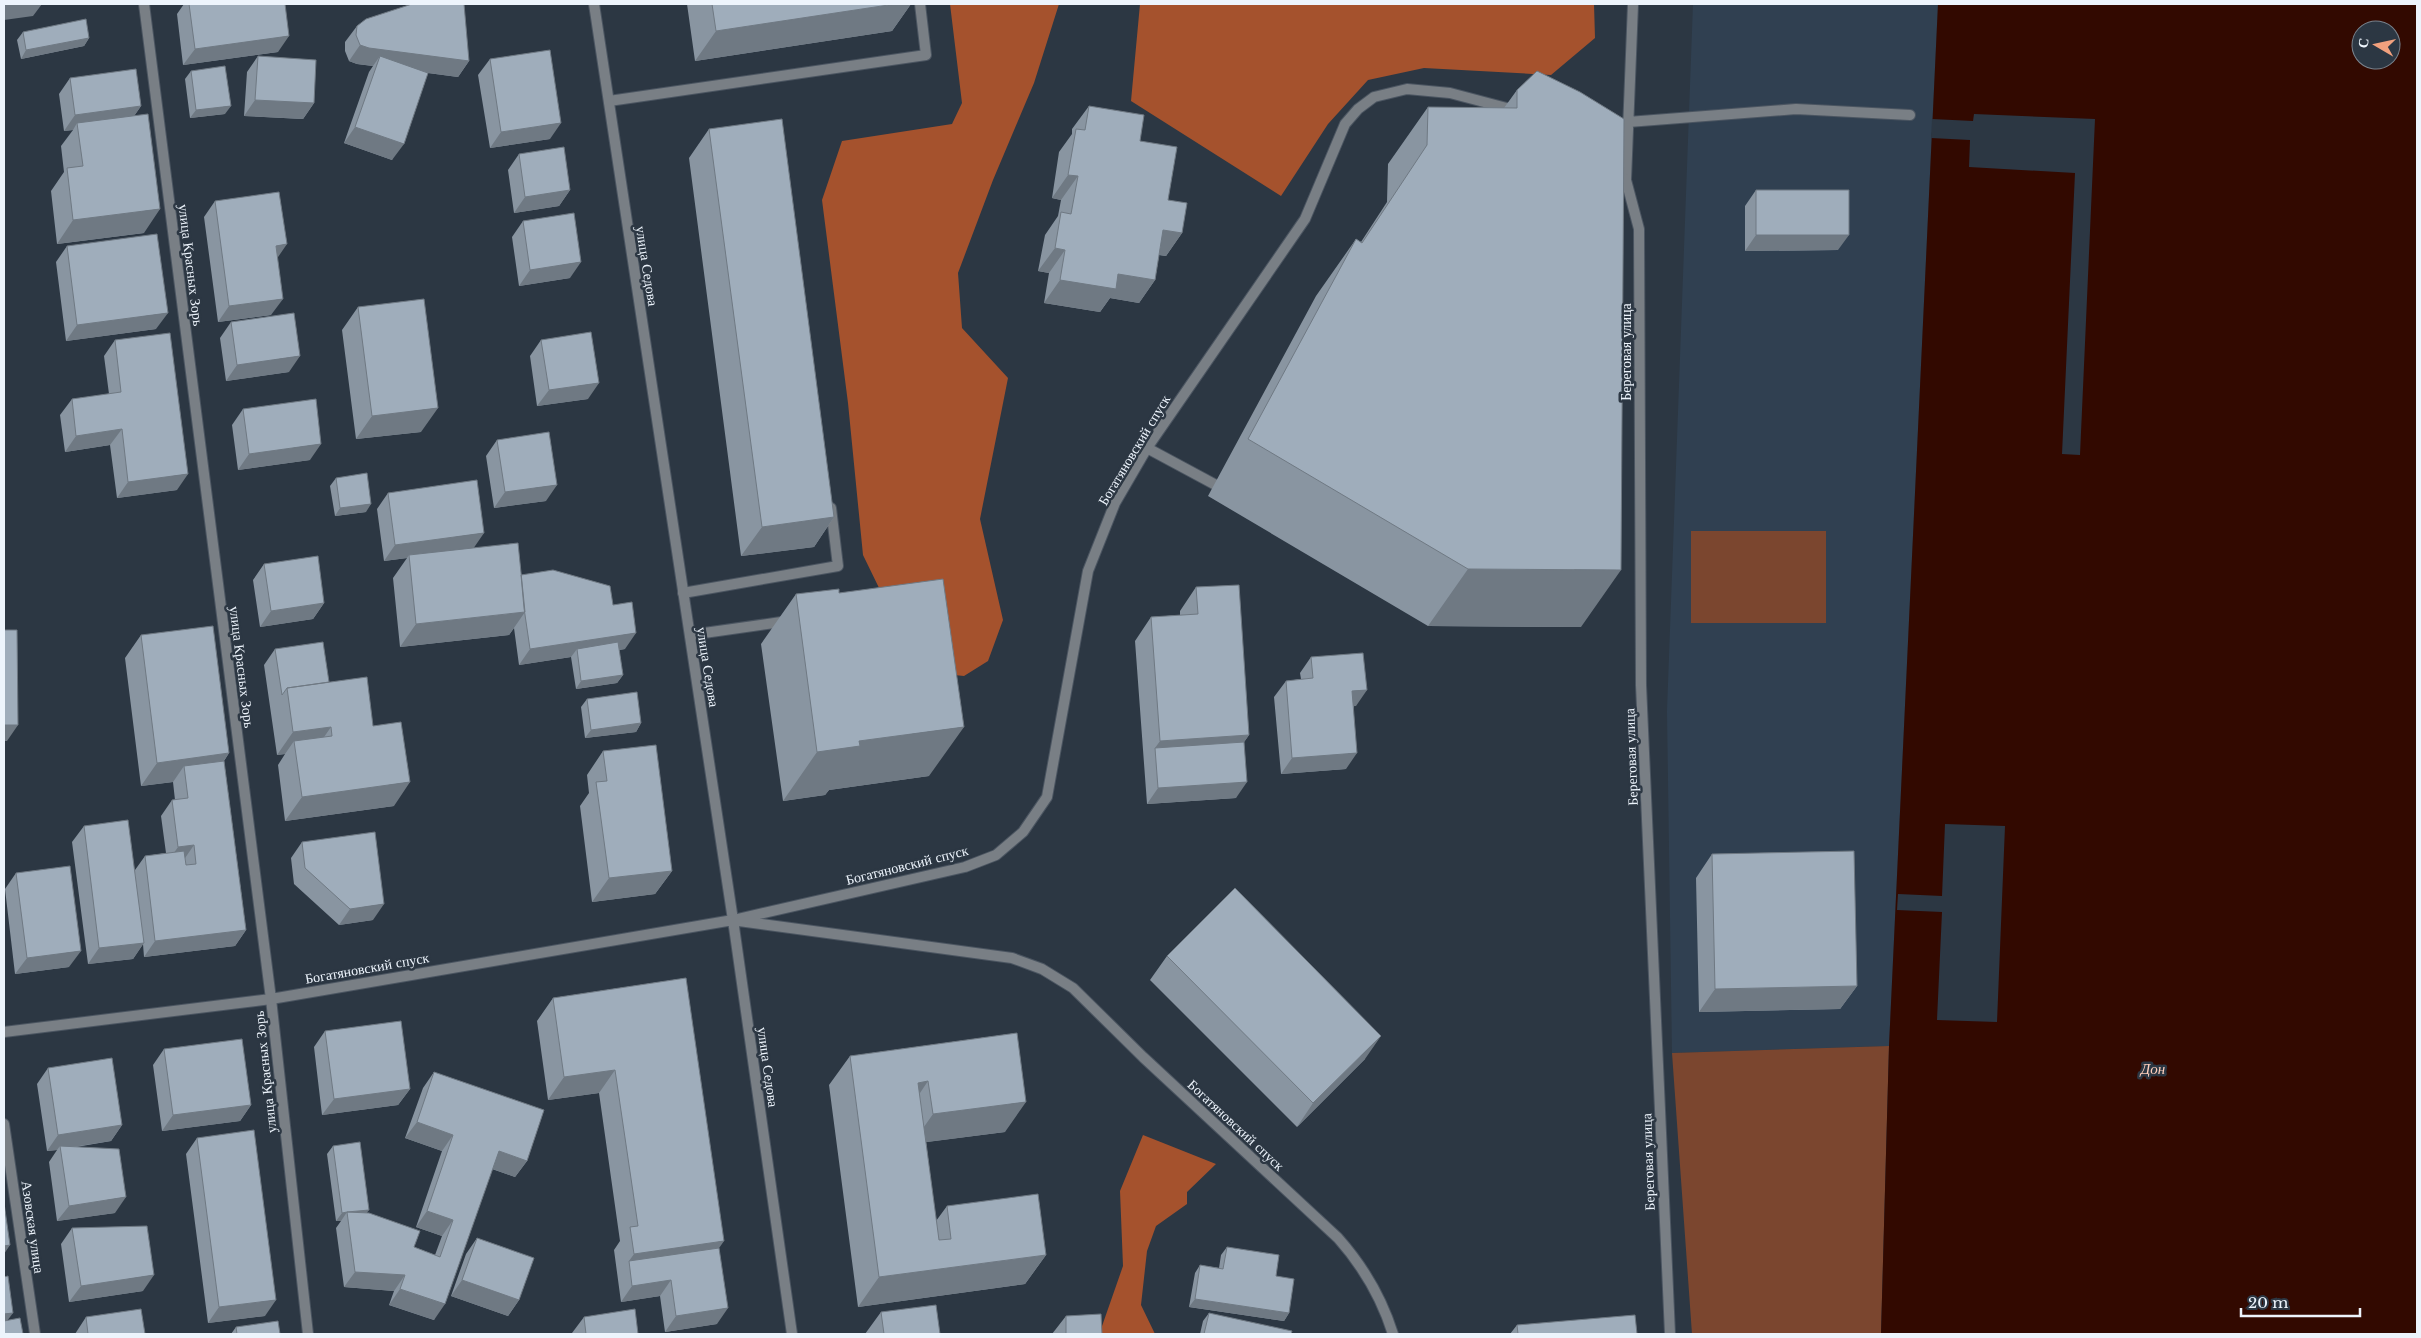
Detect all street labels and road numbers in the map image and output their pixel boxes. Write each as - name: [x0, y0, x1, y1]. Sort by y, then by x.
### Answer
- street label: улица Красных Зорь: [175, 203, 207, 327]
- street label: улица Седова: [632, 225, 662, 308]
- street label: Береговая улица: [1617, 302, 1635, 401]
- street label: Богатяновский спуск: [1094, 391, 1174, 509]
- street label: улица Красных Зорь: [226, 605, 258, 729]
- street label: улица Седова: [693, 626, 723, 709]
- street label: Береговая улица: [1620, 707, 1642, 806]
- street label: Богатяновский спуск: [844, 841, 970, 889]
- street label: Богатяновский спуск: [304, 948, 431, 988]
- street label: улица Красных Зорь: [250, 1010, 280, 1134]
- street label: улица Седова: [753, 1026, 783, 1109]
- street label: Богатяновский спуск: [1184, 1076, 1288, 1175]
- street label: Береговая улица: [1637, 1112, 1659, 1211]
- street label: Азовская улица: [18, 1180, 49, 1275]

